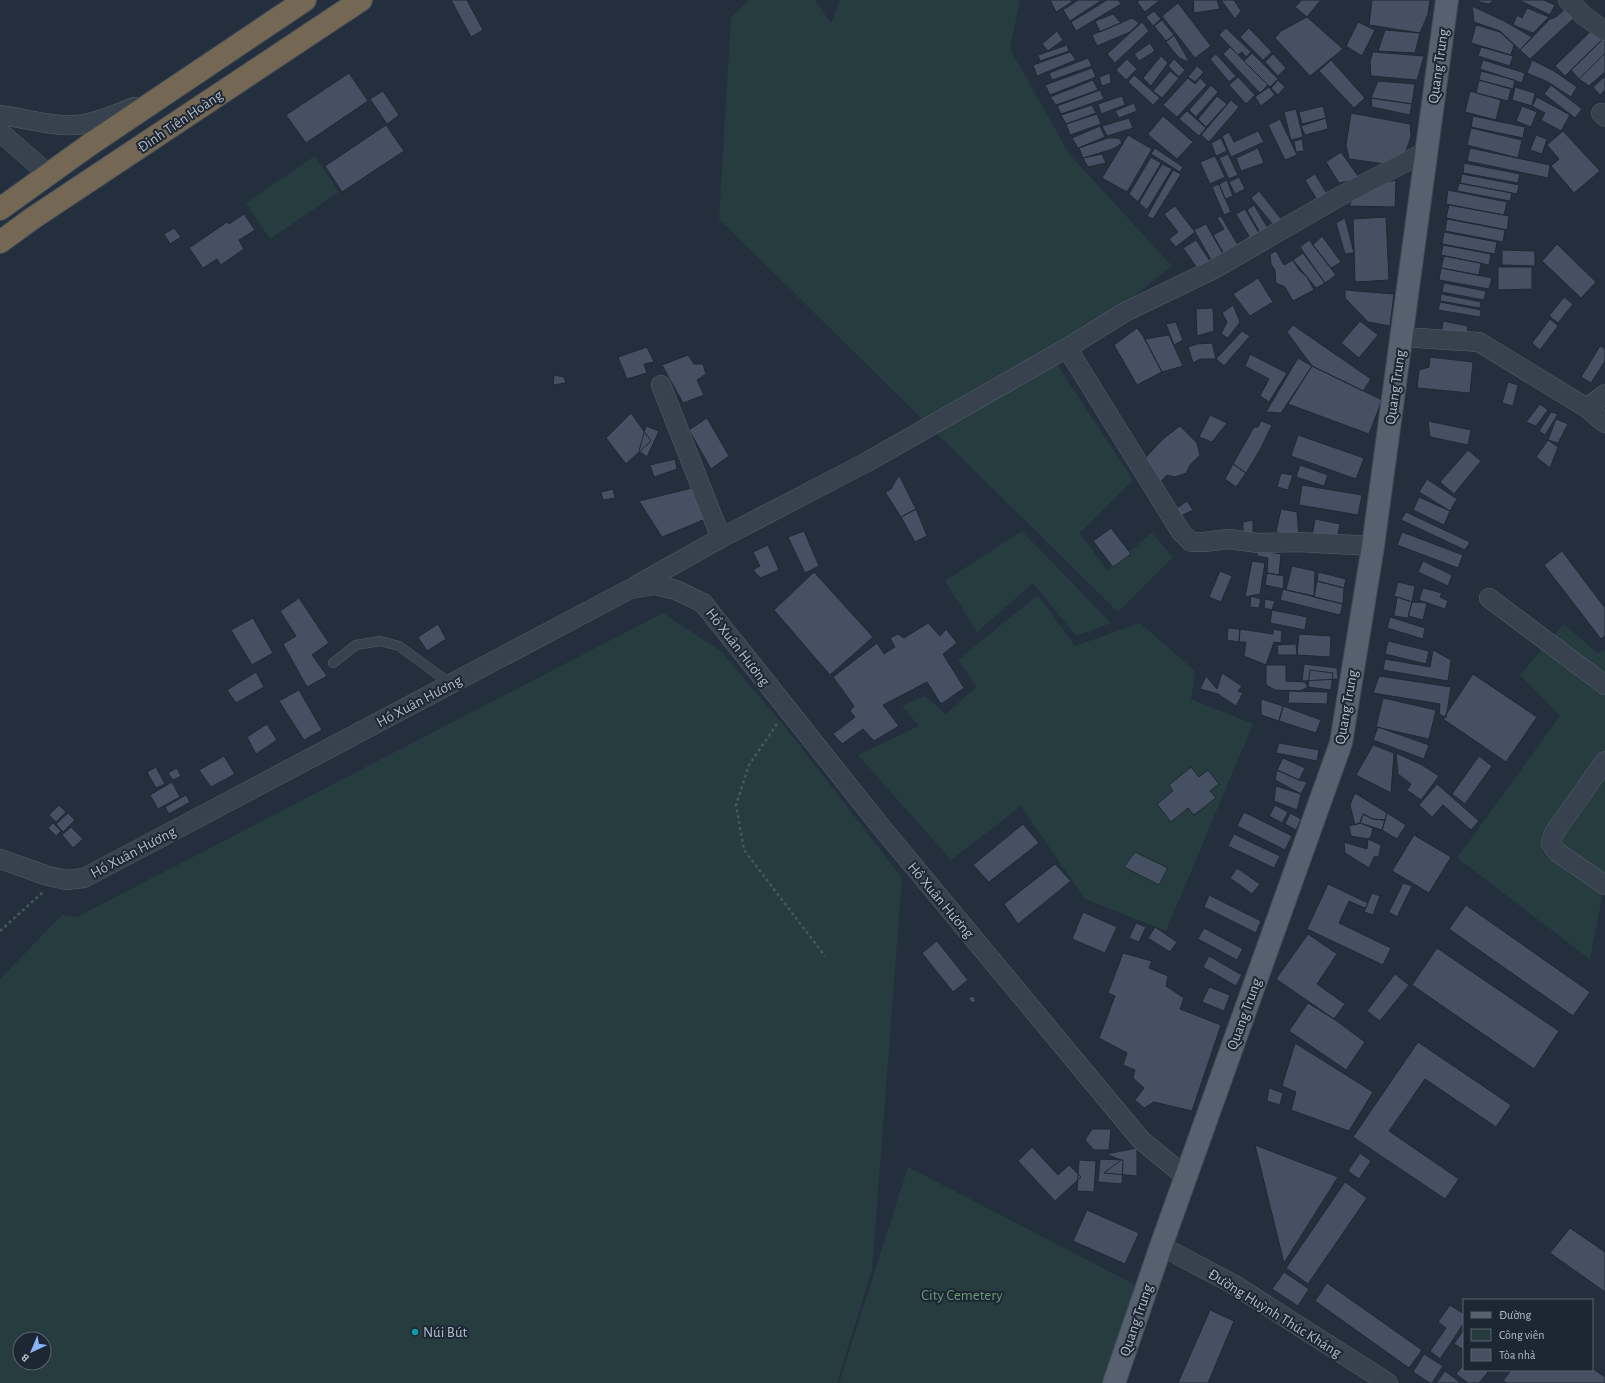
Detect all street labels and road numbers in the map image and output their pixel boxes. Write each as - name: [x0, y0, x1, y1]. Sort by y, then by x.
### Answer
- street label: Quang Trung: [1426, 27, 1451, 104]
- street label: Đinh Tiên Hoàng: [135, 87, 226, 155]
- street label: Quang Trung: [1383, 348, 1408, 425]
- street label: Hồ Xuân Hương: [703, 606, 773, 689]
- street label: Quang Trung: [1333, 668, 1361, 745]
- street label: Hồ Xuân Hương: [374, 672, 465, 730]
- street label: Hồ Xuân Hương: [88, 823, 179, 881]
- street label: Hồ Xuân Hương: [905, 860, 977, 942]
- street label: Quang Trung: [1225, 976, 1265, 1052]
- street label: Đường Huỳnh Thúc Kháng: [1206, 1266, 1345, 1361]
- street label: Quang Trung: [1117, 1281, 1156, 1358]

